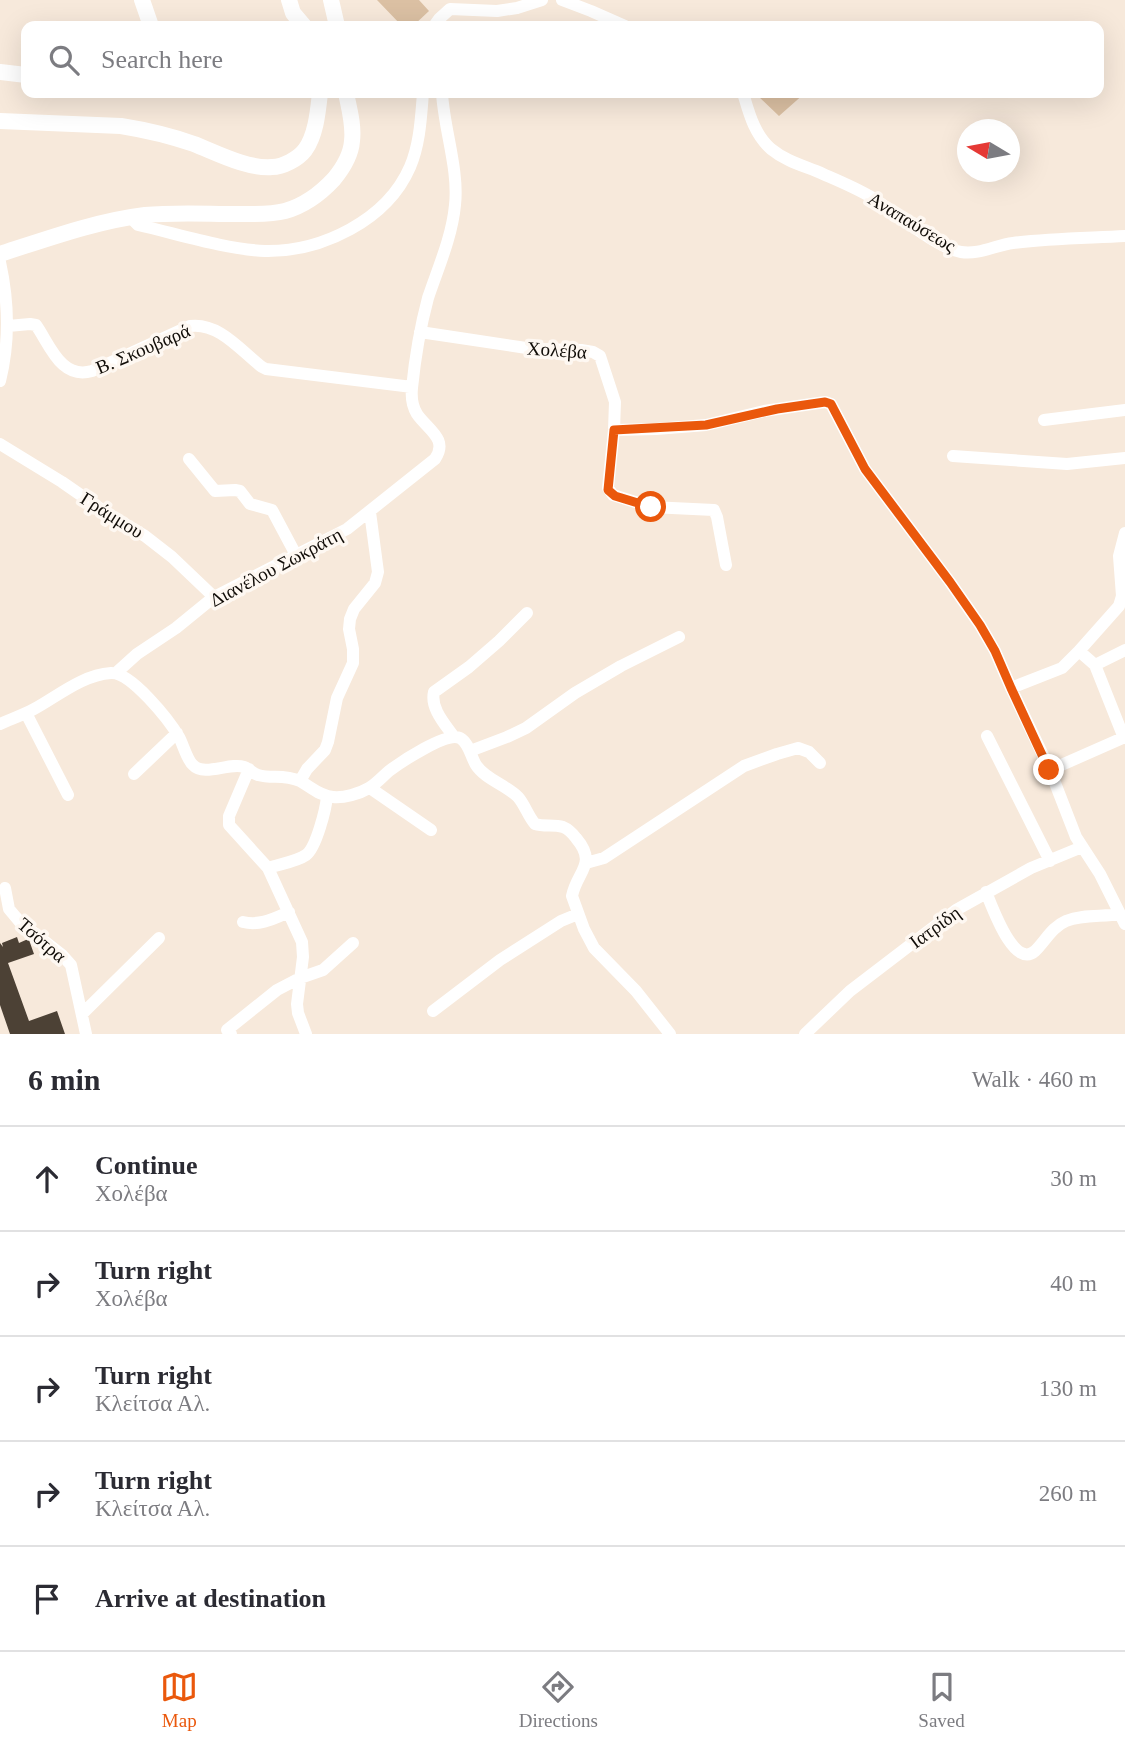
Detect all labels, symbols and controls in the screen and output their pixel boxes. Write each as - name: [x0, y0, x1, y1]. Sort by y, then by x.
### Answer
- search box: [21, 21, 1104, 98]
- icon: search: [45, 41, 83, 79]
- text: Search here: [101, 45, 223, 74]
- north arrow: [957, 119, 1020, 182]
- street label: Αναπαύσεως: [865, 188, 960, 256]
- street label: Β. Σκουβαρά: [93, 320, 193, 378]
- street label: Χολέβα: [526, 337, 588, 363]
- street label: Γράμμου: [77, 488, 147, 542]
- route start: [635, 491, 666, 522]
- street label: Διανέλου Σωκράτη: [206, 523, 346, 611]
- route end: [1033, 754, 1064, 785]
- street label: Ιατρίδη: [906, 902, 964, 952]
- street label: Τσότρα: [14, 913, 70, 967]
- text: 6 min: [28, 1063, 101, 1096]
- text: Walk · 460 m: [972, 1067, 1097, 1092]
- text: Continue: [95, 1151, 198, 1180]
- icon: ahead: [28, 1160, 66, 1198]
- text: 30 m: [1050, 1166, 1097, 1191]
- text: Χολέβα: [95, 1181, 168, 1206]
- text: Turn right: [95, 1256, 212, 1285]
- icon: right: [28, 1265, 66, 1303]
- text: 40 m: [1050, 1271, 1097, 1296]
- text: Χολέβα: [95, 1286, 168, 1311]
- text: Turn right: [95, 1361, 212, 1390]
- icon: right: [28, 1370, 66, 1408]
- text: 130 m: [1039, 1376, 1097, 1401]
- text: Κλείτσα Αλ.: [95, 1391, 210, 1416]
- text: Turn right: [95, 1466, 212, 1495]
- icon: right: [28, 1475, 66, 1513]
- text: 260 m: [1039, 1481, 1097, 1506]
- text: Κλείτσα Αλ.: [95, 1496, 210, 1521]
- icon: arrive: [28, 1580, 66, 1618]
- text: Arrive at destination: [95, 1584, 326, 1613]
- tab: Map: [160, 1668, 198, 1732]
- tab: Directions: [519, 1668, 598, 1732]
- tab: Saved: [918, 1668, 965, 1732]

